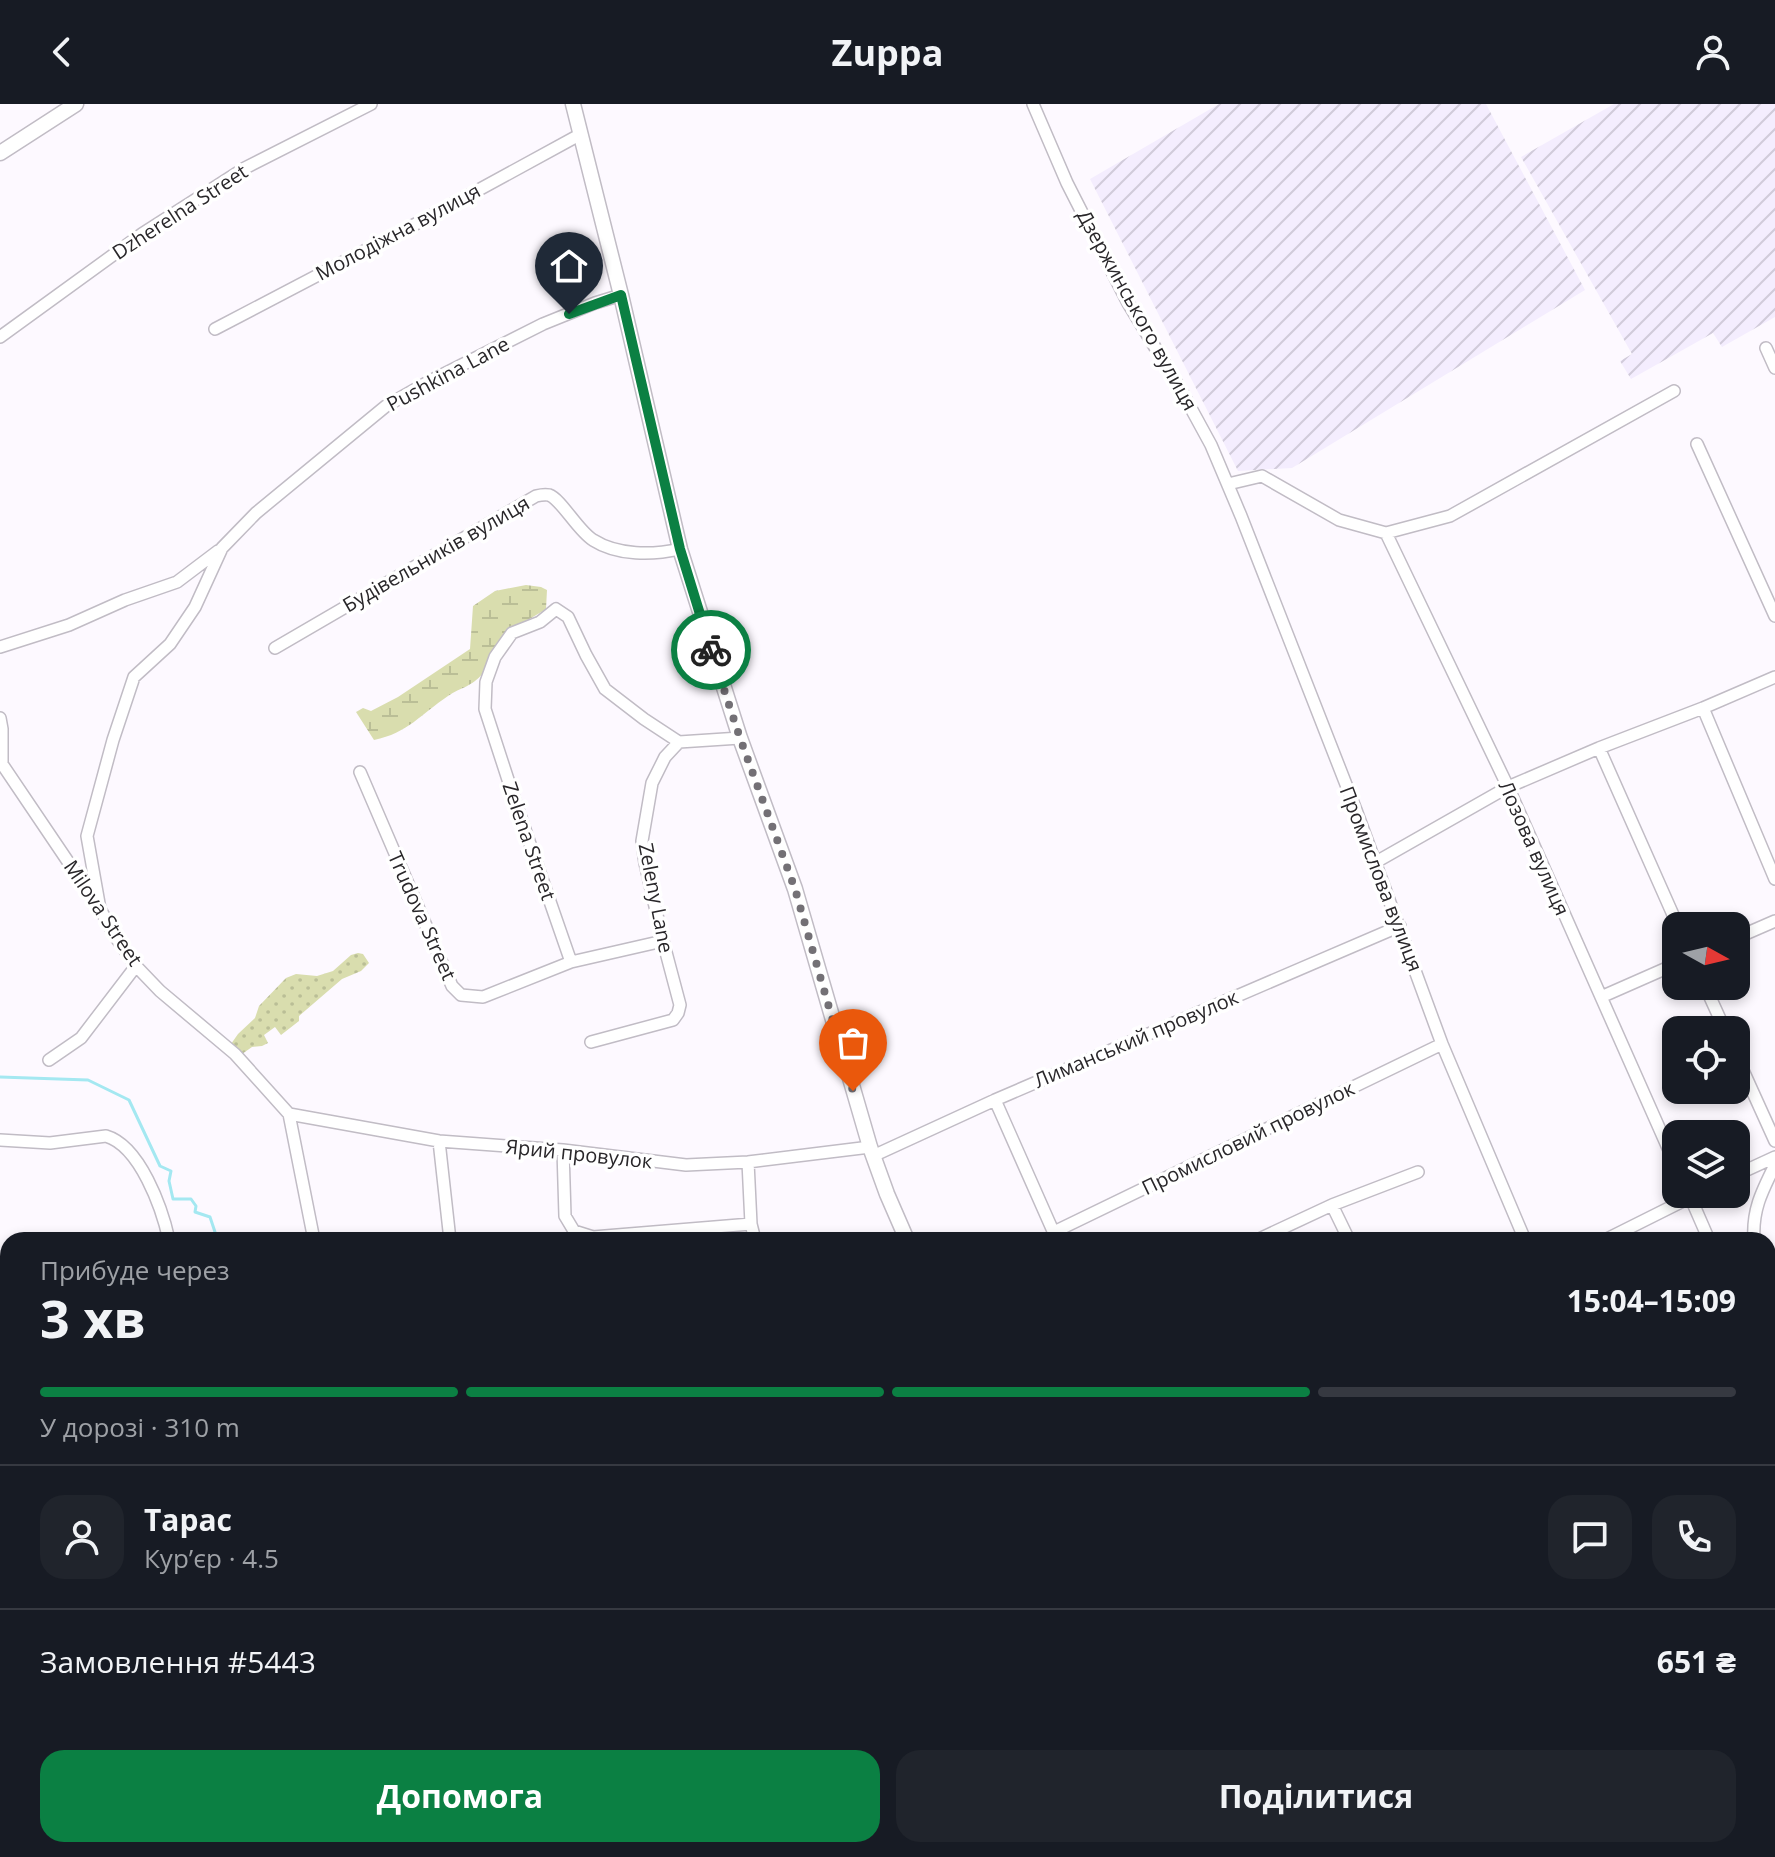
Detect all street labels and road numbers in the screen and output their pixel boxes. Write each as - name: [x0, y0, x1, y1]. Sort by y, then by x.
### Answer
- street label: Dzherelna Street: [107, 158, 253, 265]
- street label: Молодіжна вулиця: [311, 177, 485, 286]
- street label: Дзержинського вулиця: [1071, 204, 1204, 415]
- street label: Pushkina Lane: [382, 330, 514, 417]
- street label: Будівельників вулиця: [337, 489, 534, 618]
- street label: Лозова вулиця: [1493, 776, 1576, 919]
- street label: Zelena Street: [497, 778, 562, 904]
- street label: Промислова вулиця: [1334, 782, 1429, 975]
- street label: Zeleny Lane: [633, 841, 680, 955]
- street label: Trudova Street: [382, 847, 463, 984]
- street label: Milova Street: [58, 854, 149, 971]
- street label: Лиманський провулок: [1029, 983, 1243, 1094]
- street label: Промисловий провулок: [1137, 1074, 1359, 1201]
- street label: Ярий провулок: [504, 1132, 654, 1175]

